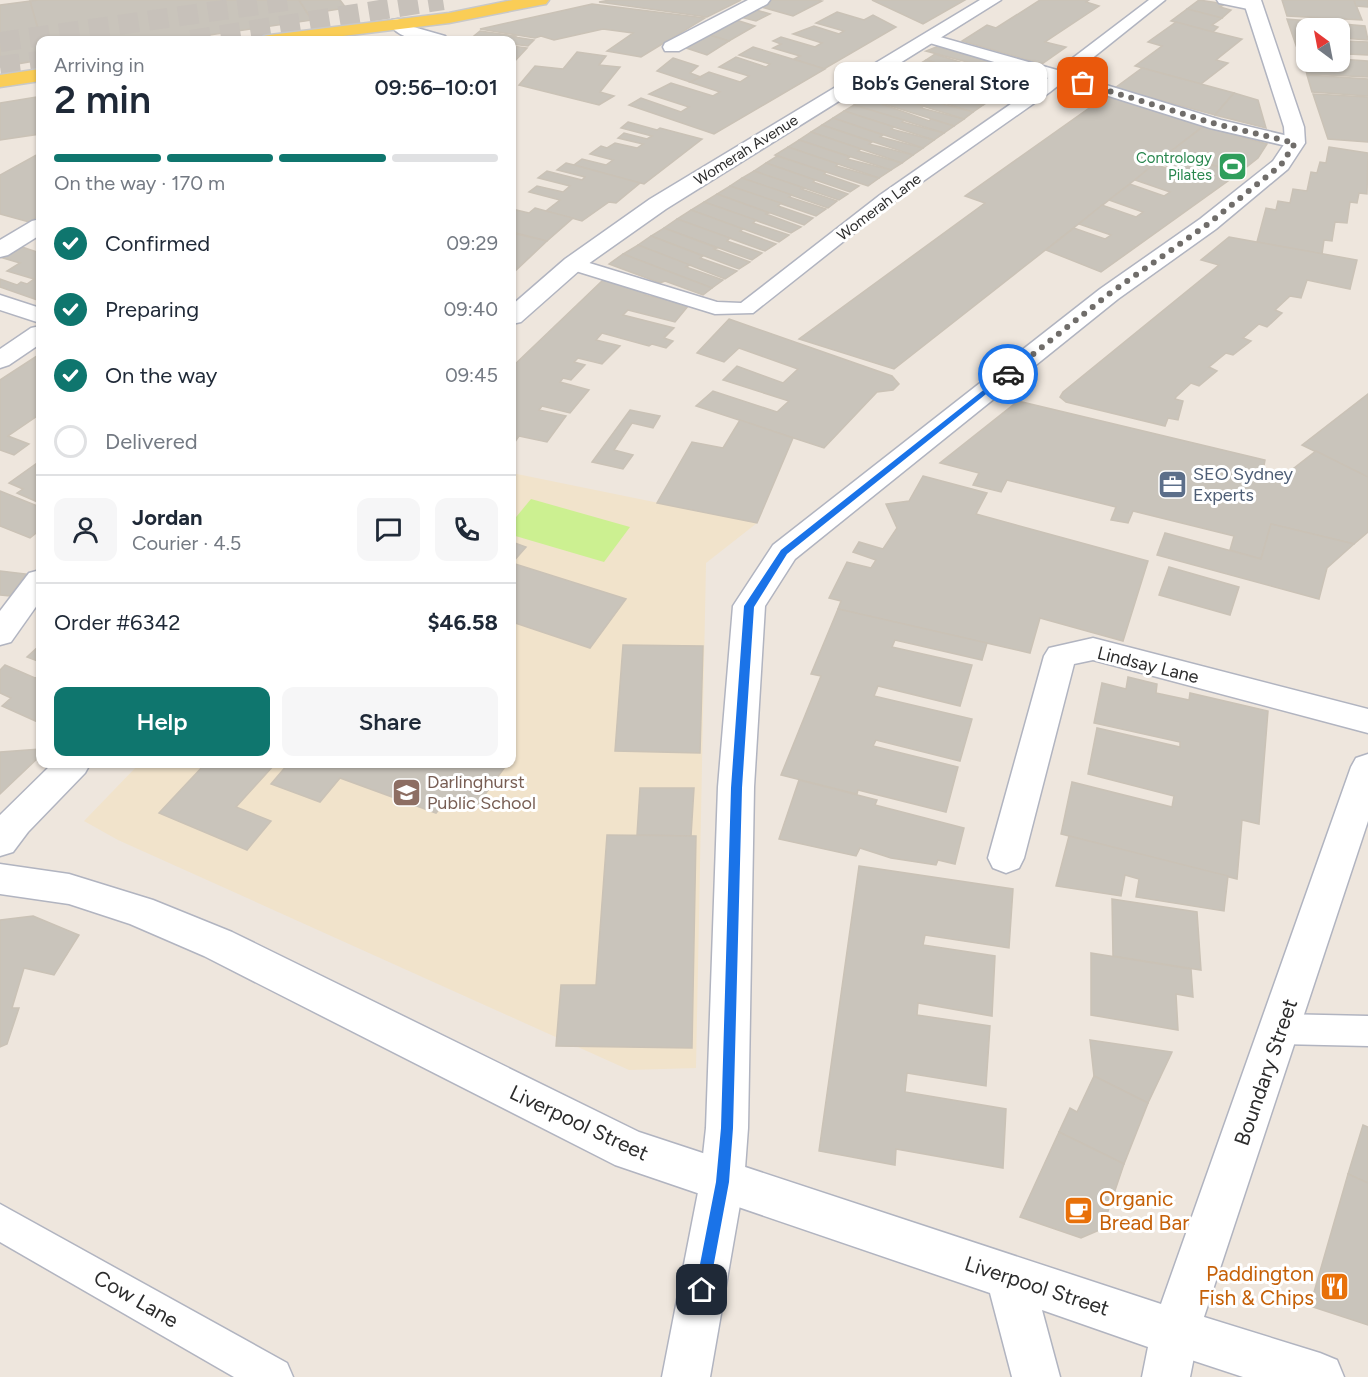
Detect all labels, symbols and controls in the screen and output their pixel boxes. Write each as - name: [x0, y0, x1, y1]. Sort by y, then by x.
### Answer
- north arrow: [1296, 18, 1350, 72]
- map controls: [1296, 18, 1350, 72]
- text: Arriving in: [54, 53, 144, 77]
- pin: [1057, 57, 1108, 108]
- callout: Bob’s General Store: [834, 62, 1047, 104]
- icon: bag: [1066, 66, 1099, 99]
- text: Bob’s General Store: [852, 71, 1029, 95]
- text: 09:56–10:01: [375, 74, 498, 101]
- text: 2 min: [54, 76, 151, 123]
- street label: Womerah Avenue: [691, 111, 801, 189]
- place label: Contrology Pilates: [1136, 149, 1212, 184]
- sports icon: Contrology Pilates: [1217, 151, 1249, 183]
- street label: Womerah Lane: [834, 170, 924, 244]
- text: On the way · 170 m: [54, 171, 225, 195]
- icon: check: [54, 227, 87, 260]
- text: Confirmed: [105, 230, 210, 257]
- text: 09:29: [446, 231, 498, 255]
- icon: check: [54, 293, 87, 326]
- text: Preparing: [105, 296, 199, 323]
- text: 09:40: [444, 297, 498, 321]
- courier: [978, 344, 1038, 404]
- icon: car: [992, 358, 1025, 391]
- icon: check: [54, 359, 87, 392]
- text: On the way: [105, 362, 217, 389]
- text: 09:45: [445, 363, 498, 387]
- text: Delivered: [105, 428, 198, 455]
- place label: SEO Sydney Experts: [1193, 463, 1294, 506]
- office icon: SEO Sydney Experts: [1156, 468, 1188, 500]
- button: person: [54, 498, 117, 561]
- button: chat: [357, 498, 420, 561]
- button: phone: [435, 498, 498, 561]
- text: Jordan: [132, 504, 203, 531]
- text: Courier · 4.5: [132, 531, 241, 555]
- text: Order #6342: [54, 609, 181, 636]
- text: $46.58: [427, 609, 498, 636]
- street label: Lindsay Lane: [1095, 642, 1201, 688]
- button: Help: [54, 687, 270, 756]
- button: Share: [282, 687, 498, 756]
- place label: Darlinghurst Public School: [427, 771, 536, 814]
- school or university icon: Darlinghurst Public School: [390, 776, 422, 808]
- street label: Boundary Street: [1229, 995, 1302, 1149]
- street label: Liverpool Street: [506, 1079, 653, 1166]
- place label: Organic Bread Bar: [1099, 1186, 1189, 1235]
- cafe icon: Organic Bread Bar: [1062, 1195, 1094, 1227]
- street label: Liverpool Street: [962, 1250, 1113, 1321]
- place label: Paddington Fish & Chips: [1198, 1261, 1314, 1310]
- street label: Cow Lane: [90, 1264, 183, 1333]
- pin: [676, 1264, 727, 1315]
- restaurant icon: Paddington Fish & Chips: [1319, 1270, 1351, 1302]
- icon: home: [685, 1273, 718, 1306]

